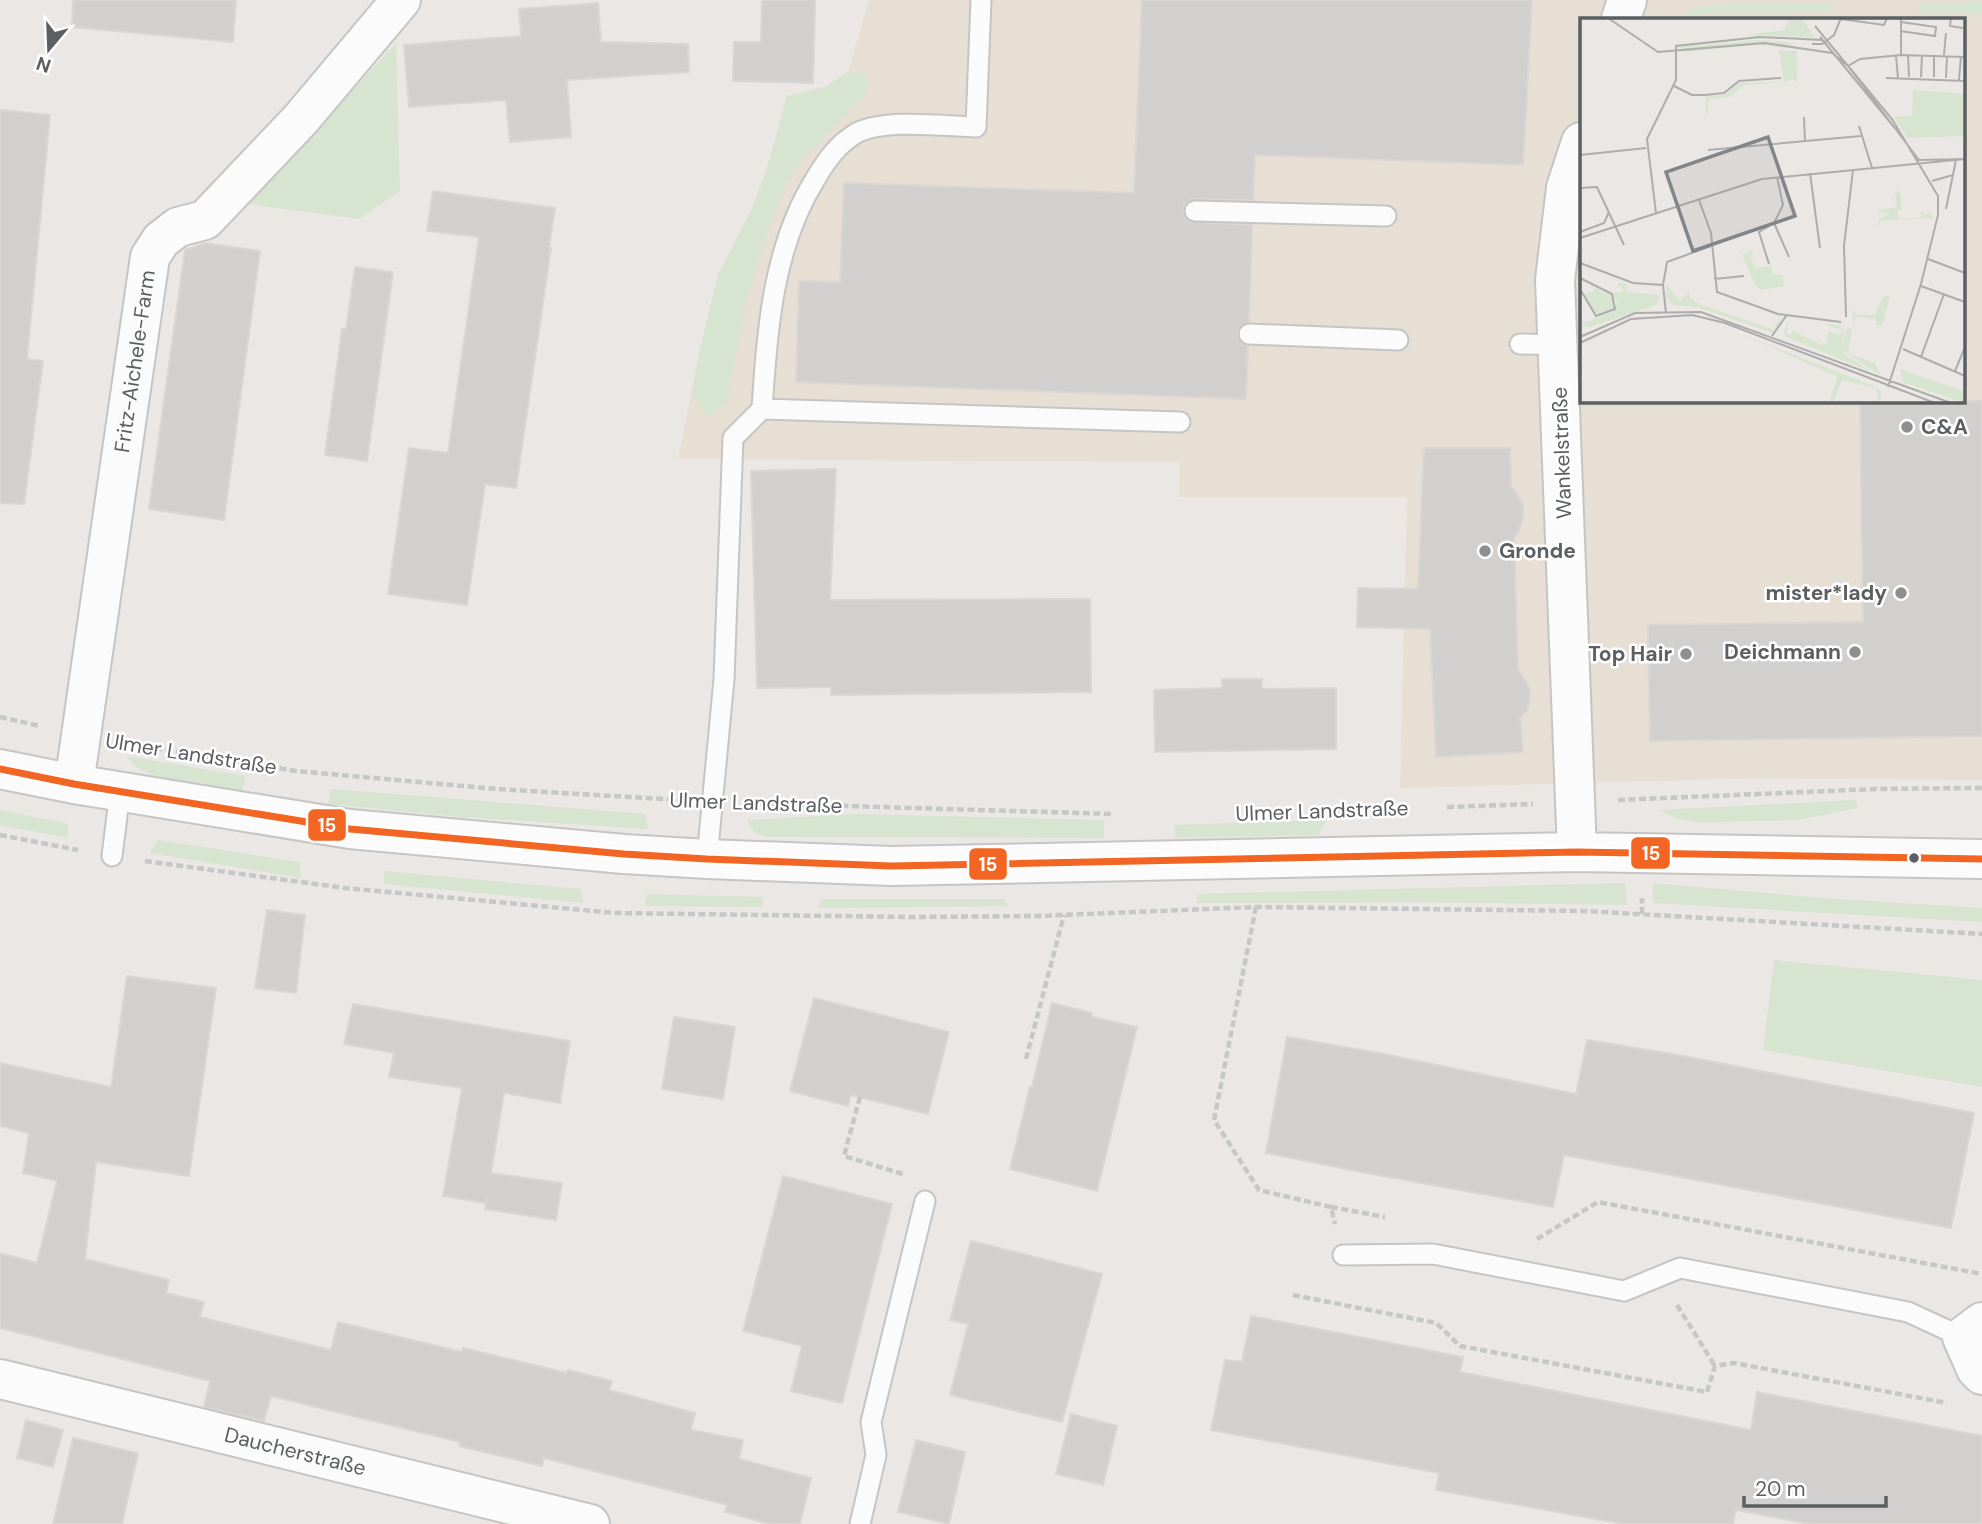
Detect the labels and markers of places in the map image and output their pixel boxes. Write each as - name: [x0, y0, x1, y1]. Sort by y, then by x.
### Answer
- place label: C&A: [1921, 413, 1968, 441]
- marker: C&A: [1899, 419, 1915, 435]
- place label: Gronde: [1499, 537, 1576, 565]
- marker: Gronde: [1477, 543, 1493, 559]
- place label: mister*lady: [1765, 579, 1887, 607]
- marker: mister*lady: [1893, 585, 1909, 601]
- place label: Deichmann: [1724, 638, 1841, 666]
- place label: Top Hair: [1588, 640, 1672, 668]
- marker: Deichmann: [1847, 644, 1863, 660]
- marker: Top Hair: [1678, 646, 1694, 662]
- unlabelled marker: [1907, 851, 1921, 865]

